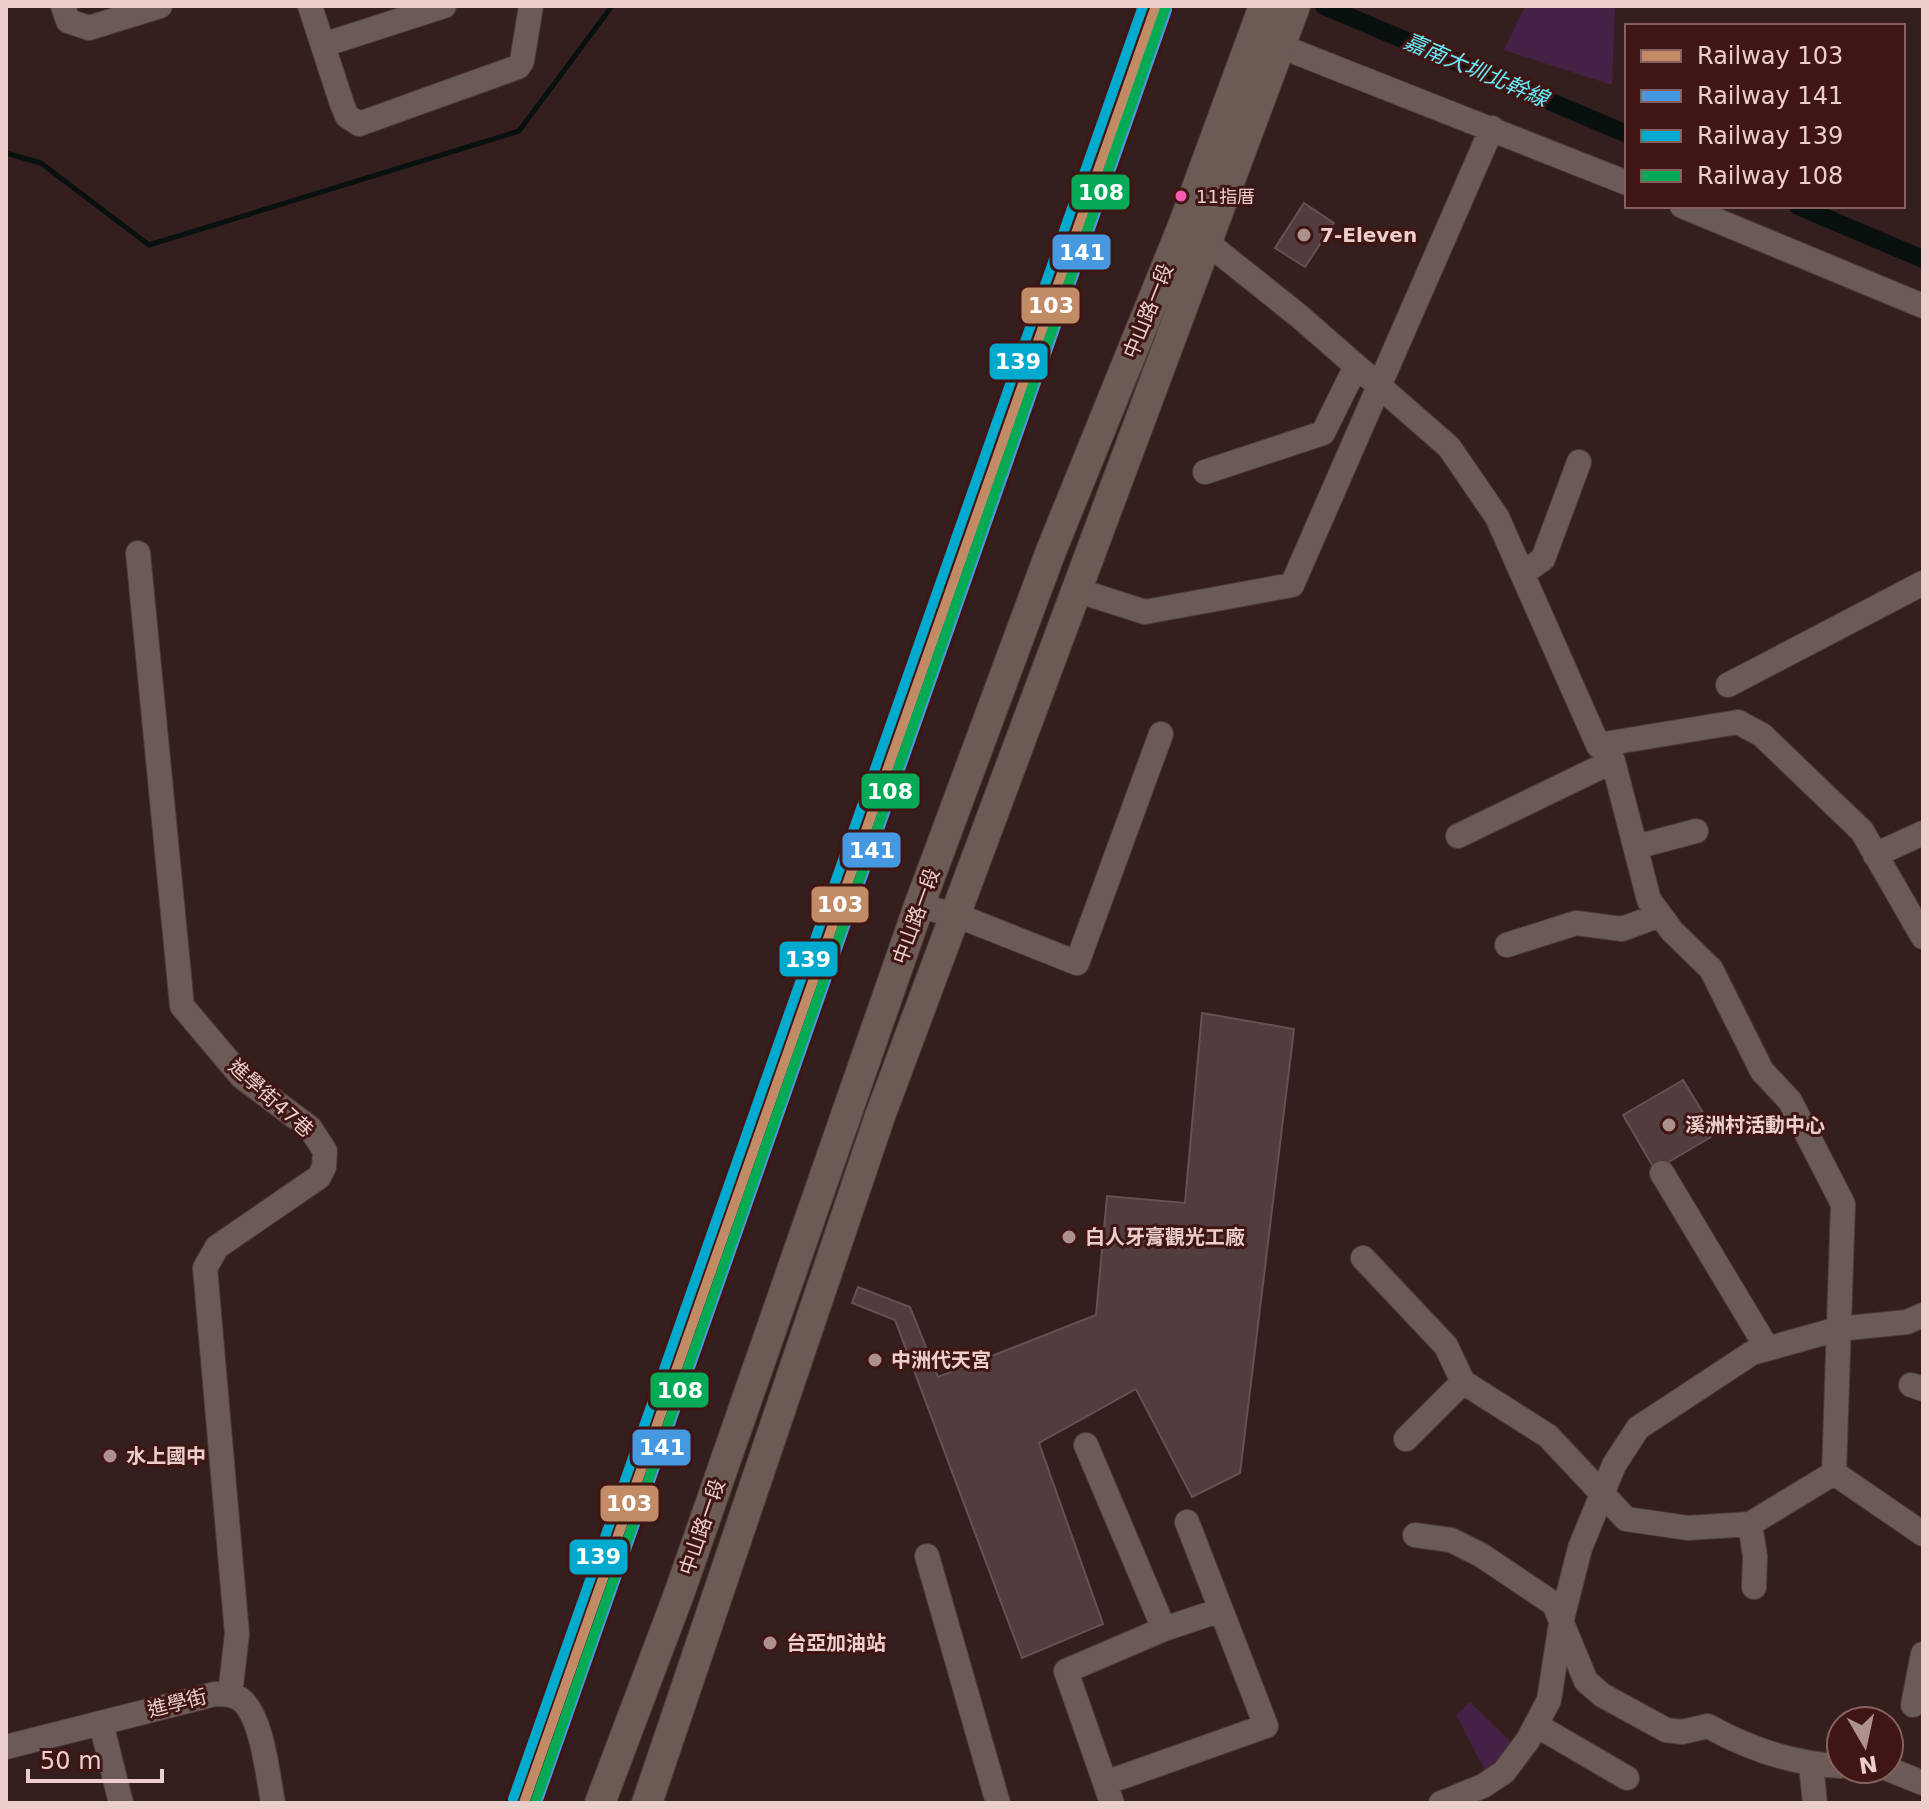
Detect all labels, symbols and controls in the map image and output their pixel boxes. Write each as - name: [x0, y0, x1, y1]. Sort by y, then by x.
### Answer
- legend: [1625, 24, 1905, 208]
- water label: 嘉南大圳北幹線: [1400, 28, 1555, 113]
- text: Railway 103: [1697, 42, 1843, 70]
- text: Railway 141: [1697, 82, 1843, 110]
- text: Railway 139: [1697, 122, 1843, 150]
- text: Railway 108: [1697, 162, 1843, 190]
- line badge: 108: [1070, 173, 1131, 211]
- text: 108: [1078, 180, 1124, 205]
- place label: 11指厝: [1196, 186, 1255, 207]
- marker: 11指厝: [1173, 188, 1189, 204]
- place label: 7-Eleven: [1320, 223, 1417, 247]
- marker: 7-Eleven: [1295, 226, 1313, 244]
- line badge: 141: [1051, 233, 1112, 271]
- text: 141: [1059, 240, 1105, 265]
- street label: 中山路一段: [1118, 260, 1178, 362]
- line badge: 103: [1020, 286, 1081, 325]
- text: 103: [1028, 293, 1074, 318]
- line badge: 139: [988, 342, 1049, 381]
- text: 139: [995, 349, 1041, 374]
- line badge: 108: [860, 772, 921, 810]
- text: 108: [867, 779, 913, 804]
- line badge: 141: [841, 831, 902, 869]
- text: 141: [849, 838, 895, 863]
- street label: 中山路一段: [888, 865, 944, 967]
- line badge: 103: [810, 885, 870, 924]
- text: 103: [817, 892, 863, 917]
- line badge: 139: [778, 940, 839, 978]
- text: 139: [785, 947, 831, 972]
- street label: 進學街47巷: [224, 1054, 318, 1142]
- place label: 溪洲村活動中心: [1685, 1113, 1825, 1137]
- marker: 溪洲村活動中心: [1660, 1116, 1678, 1134]
- place label: 白人牙膏觀光工廠: [1085, 1225, 1245, 1249]
- marker: 白人牙膏觀光工廠: [1060, 1228, 1078, 1246]
- place label: 中洲代天宮: [891, 1348, 991, 1372]
- marker: 中洲代天宮: [866, 1351, 884, 1369]
- line badge: 108: [649, 1371, 710, 1409]
- text: 108: [657, 1378, 703, 1403]
- line badge: 141: [631, 1428, 692, 1467]
- text: 141: [639, 1435, 685, 1460]
- place label: 水上國中: [126, 1444, 206, 1468]
- marker: 水上國中: [101, 1447, 119, 1465]
- street label: 中山路一段: [674, 1476, 730, 1578]
- line badge: 103: [599, 1484, 660, 1523]
- text: 103: [606, 1491, 652, 1516]
- line badge: 139: [568, 1538, 629, 1576]
- text: 139: [575, 1544, 621, 1569]
- place label: 台亞加油站: [786, 1631, 886, 1655]
- marker: 台亞加油站: [761, 1634, 779, 1652]
- street label: 進學街: [145, 1684, 209, 1722]
- north arrow: [1825, 1705, 1905, 1785]
- scale bar: [28, 1733, 162, 1783]
- text: 50 m: [40, 1747, 102, 1775]
- text: N: [1857, 1750, 1879, 1778]

